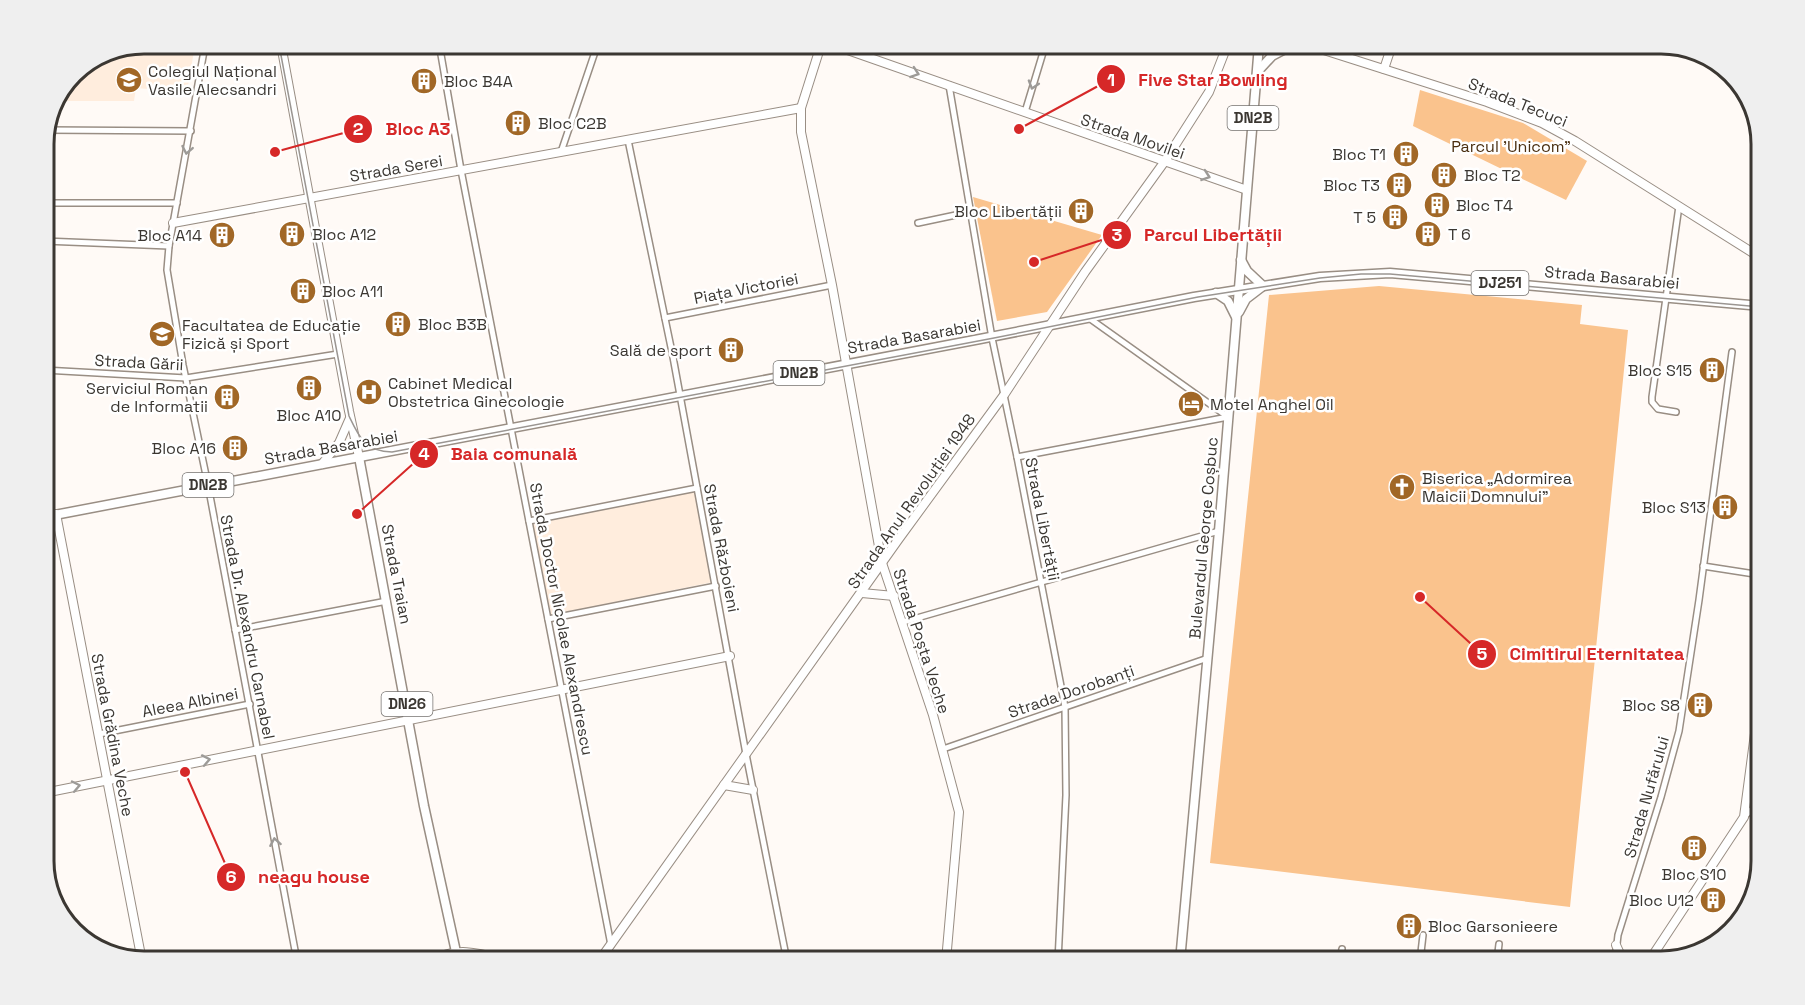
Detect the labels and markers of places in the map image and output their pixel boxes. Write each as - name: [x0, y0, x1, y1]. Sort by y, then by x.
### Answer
- place label: Colegiul Național Vasile Alecsandri: [148, 61, 277, 100]
- callout: Five Star Bowling: [1096, 61, 1299, 97]
- school or university icon: Colegiul Național Vasile Alecsandri: [114, 65, 144, 95]
- building icon: Bloc B4A: [409, 66, 439, 96]
- place label: Bloc B4A: [444, 71, 513, 92]
- building icon: Bloc C2B: [503, 108, 533, 138]
- callout: Bloc A3: [343, 111, 462, 147]
- place label: Bloc C2B: [538, 113, 607, 134]
- building icon: Bloc T1: [1391, 139, 1421, 169]
- place label: Bloc T1: [1332, 144, 1386, 165]
- building icon: Bloc T2: [1429, 160, 1459, 190]
- place label: Bloc T2: [1464, 165, 1521, 186]
- building icon: Bloc T3: [1384, 170, 1414, 200]
- place label: Bloc T3: [1323, 175, 1380, 196]
- building icon: Bloc T4: [1422, 190, 1452, 220]
- place label: Bloc T4: [1456, 195, 1513, 216]
- building icon: Bloc Libertății: [1066, 196, 1096, 226]
- place label: Bloc Libertății: [954, 201, 1062, 222]
- building icon: T 5: [1380, 202, 1410, 232]
- place label: T 5: [1353, 207, 1376, 228]
- callout: Parcul Libertății: [1102, 217, 1294, 253]
- building icon: Bloc A12: [277, 219, 307, 249]
- building icon: T 6: [1413, 219, 1443, 249]
- building icon: Bloc A14: [207, 220, 237, 250]
- place label: Bloc A12: [312, 224, 376, 245]
- place label: T 6: [1448, 224, 1471, 245]
- place label: Bloc A14: [137, 225, 202, 246]
- building icon: Bloc A11: [288, 276, 318, 306]
- place label: Bloc A11: [322, 281, 383, 302]
- building icon: Bloc B3B: [383, 309, 413, 339]
- place label: Bloc B3B: [418, 314, 487, 335]
- place label: Facultatea de Educație Fizică și Sport: [182, 315, 361, 354]
- school or university icon: Facultatea de Educație Fizică și Sport: [147, 319, 177, 349]
- building icon: Sală de sport: [716, 335, 746, 365]
- place label: Sală de sport: [610, 340, 712, 361]
- building icon: Bloc S15: [1697, 355, 1727, 385]
- place label: Bloc S15: [1628, 360, 1692, 381]
- building icon: Bloc A10: [294, 373, 324, 403]
- place label: Cabinet Medical Obstetrica Ginecologie: [388, 373, 564, 412]
- hospital icon: Cabinet Medical Obstetrica Ginecologie: [354, 377, 384, 407]
- place label: Serviciul Roman de Informatii: [86, 378, 208, 417]
- building icon: Serviciul Roman de Informatii: [212, 382, 242, 412]
- hotel icon: Motel Anghel Oil: [1176, 389, 1206, 419]
- place label: Motel Anghel Oil: [1210, 394, 1334, 415]
- place label: Bloc A10: [277, 405, 341, 426]
- building icon: Bloc A16: [220, 433, 250, 463]
- callout: Baia comunală: [409, 436, 590, 472]
- place label: Bloc A16: [152, 438, 216, 459]
- place label: Biserica „Adormirea Maicii Domnului”: [1422, 468, 1572, 507]
- church icon: Biserica „Adormirea Maicii Domnului”: [1387, 472, 1417, 502]
- building icon: Bloc S13: [1710, 492, 1740, 522]
- place label: Bloc S13: [1642, 497, 1706, 518]
- callout: Cimitirul Eternitatea: [1467, 636, 1696, 672]
- building icon: Bloc S8: [1685, 690, 1715, 720]
- place label: Bloc S8: [1622, 695, 1680, 716]
- building icon: Bloc S10: [1679, 833, 1709, 863]
- callout: neagu house: [216, 859, 382, 895]
- place label: Bloc S10: [1662, 864, 1726, 885]
- building icon: Bloc U12: [1698, 885, 1728, 915]
- place label: Bloc U12: [1629, 890, 1694, 911]
- building icon: Bloc Garsonieere: [1394, 911, 1424, 941]
- place label: Bloc Garsonieere: [1428, 916, 1558, 937]

